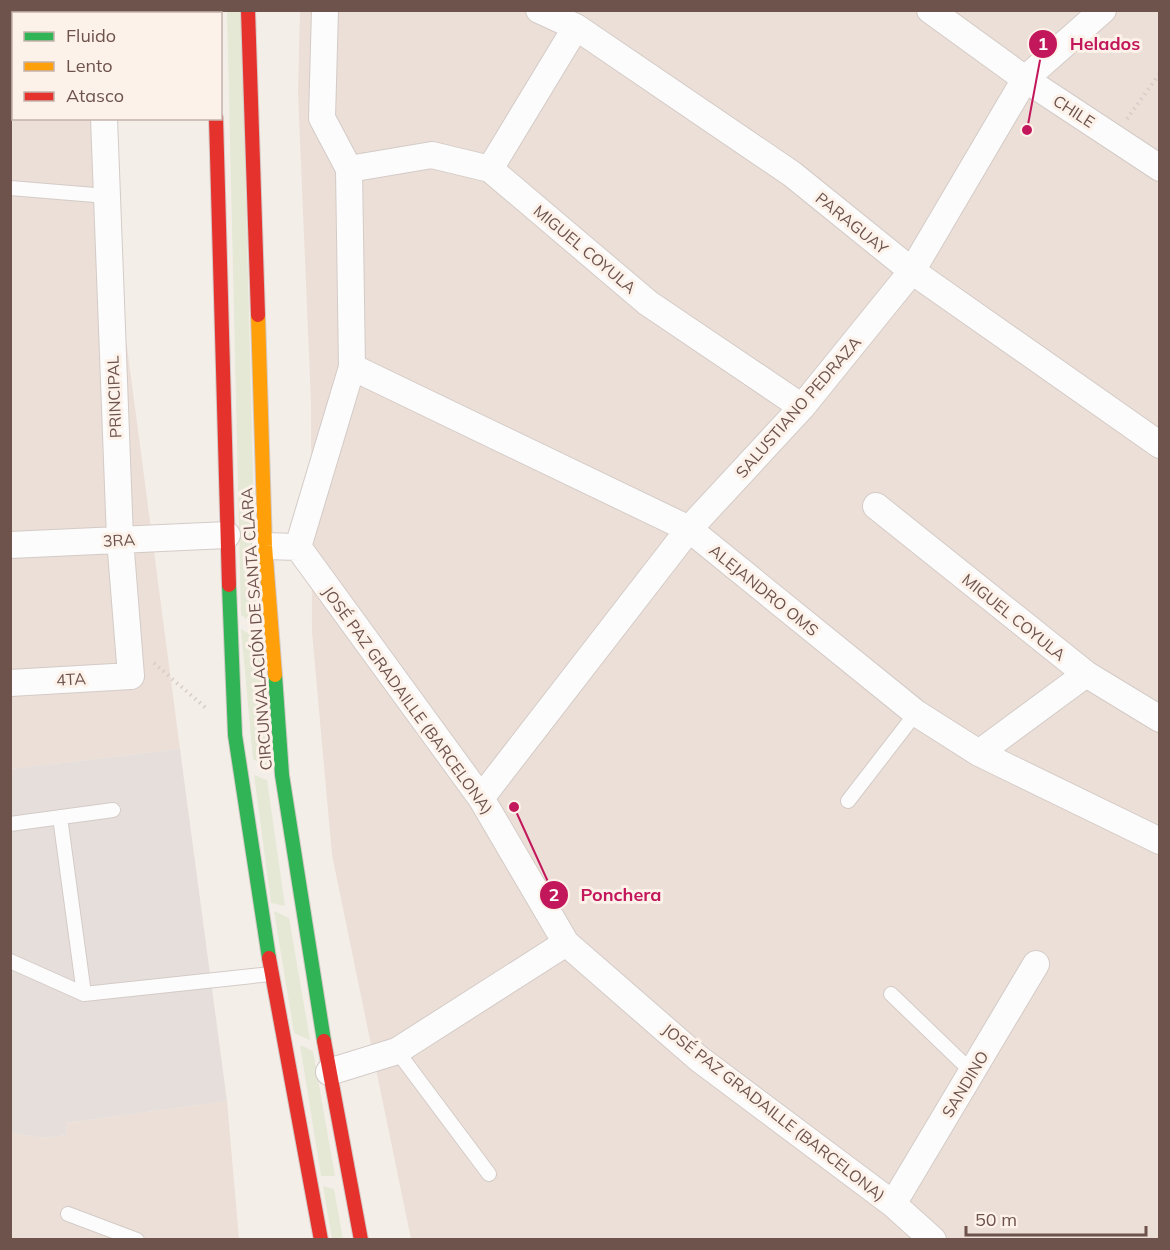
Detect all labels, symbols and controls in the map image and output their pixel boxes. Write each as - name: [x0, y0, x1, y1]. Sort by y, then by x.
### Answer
- legend: [12, 12, 222, 120]
- text: Fluido: [66, 24, 116, 47]
- callout: Helados: [1028, 26, 1153, 62]
- text: 1: [1038, 32, 1048, 55]
- text: Helados: [1070, 32, 1140, 55]
- text: Lento: [66, 54, 113, 77]
- text: Atasco: [66, 84, 124, 107]
- street label: CHILE: [1049, 90, 1099, 132]
- street label: PARAGUAY: [812, 188, 892, 258]
- street label: MIGUEL COYULA: [530, 200, 640, 298]
- street label: SALUSTIANO PEDRAZA: [731, 332, 865, 482]
- street label: PRINCIPAL: [103, 355, 125, 439]
- street label: CIRCUNVALACIÓN DE SANTA CLARA: [236, 487, 276, 771]
- street label: 3RA: [102, 529, 136, 551]
- street label: ALEJANDRO OMS: [705, 540, 823, 640]
- street label: MIGUEL COYULA: [958, 569, 1070, 665]
- street label: JOSÉ PAZ GRADAILLE (BARCELONA): [318, 582, 498, 818]
- street label: 4TA: [56, 668, 87, 690]
- callout: Ponchera: [539, 877, 674, 913]
- text: 2: [549, 883, 559, 906]
- text: Ponchera: [581, 883, 661, 906]
- street label: JOSÉ PAZ GRADAILLE (BARCELONA): [659, 1019, 889, 1205]
- street label: SANDINO: [937, 1047, 993, 1121]
- scale bar: [966, 1199, 1146, 1237]
- text: 50 m: [975, 1208, 1017, 1231]

